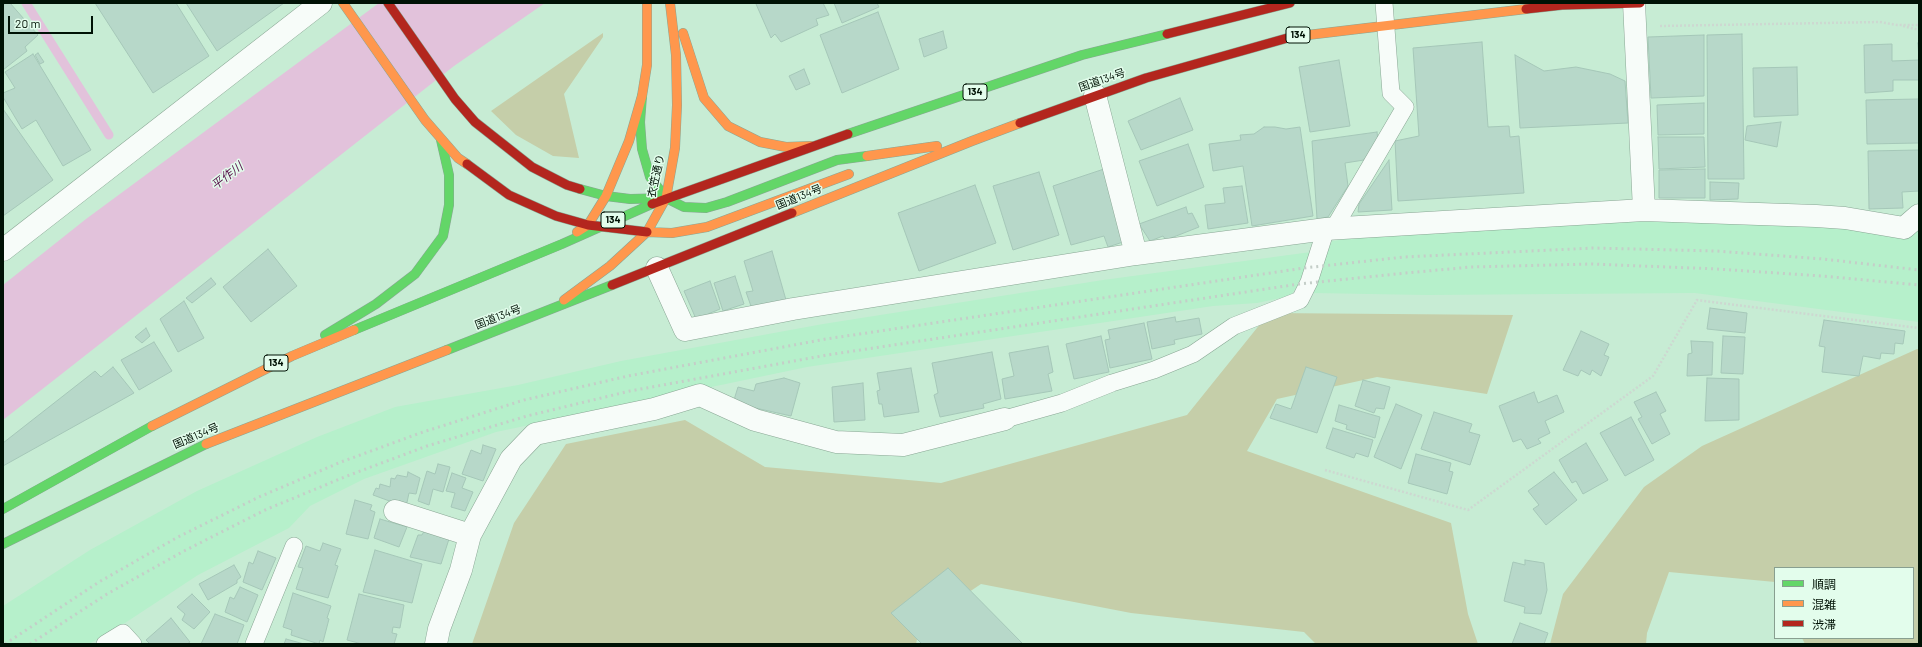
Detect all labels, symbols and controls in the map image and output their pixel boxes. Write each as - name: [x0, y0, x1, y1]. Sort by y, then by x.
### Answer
- scale bar: [10, 8, 95, 34]
- text: 20 m: [15, 16, 41, 30]
- road number: 134: [1286, 27, 1310, 43]
- street label: 国道134号: [1077, 66, 1127, 94]
- road number: 134: [963, 84, 987, 100]
- street label: 衣笠通り: [645, 153, 667, 199]
- water label: 平作川: [208, 159, 246, 193]
- street label: 国道134号: [774, 182, 824, 212]
- road number: 134: [601, 212, 625, 228]
- street label: 国道134号: [473, 302, 523, 332]
- road number: 134: [264, 355, 288, 371]
- street label: 国道134号: [171, 420, 221, 452]
- legend: [1774, 567, 1914, 639]
- text: 順調: [1812, 577, 1836, 591]
- text: 混雑: [1812, 597, 1836, 611]
- text: 渋滞: [1812, 617, 1836, 631]

